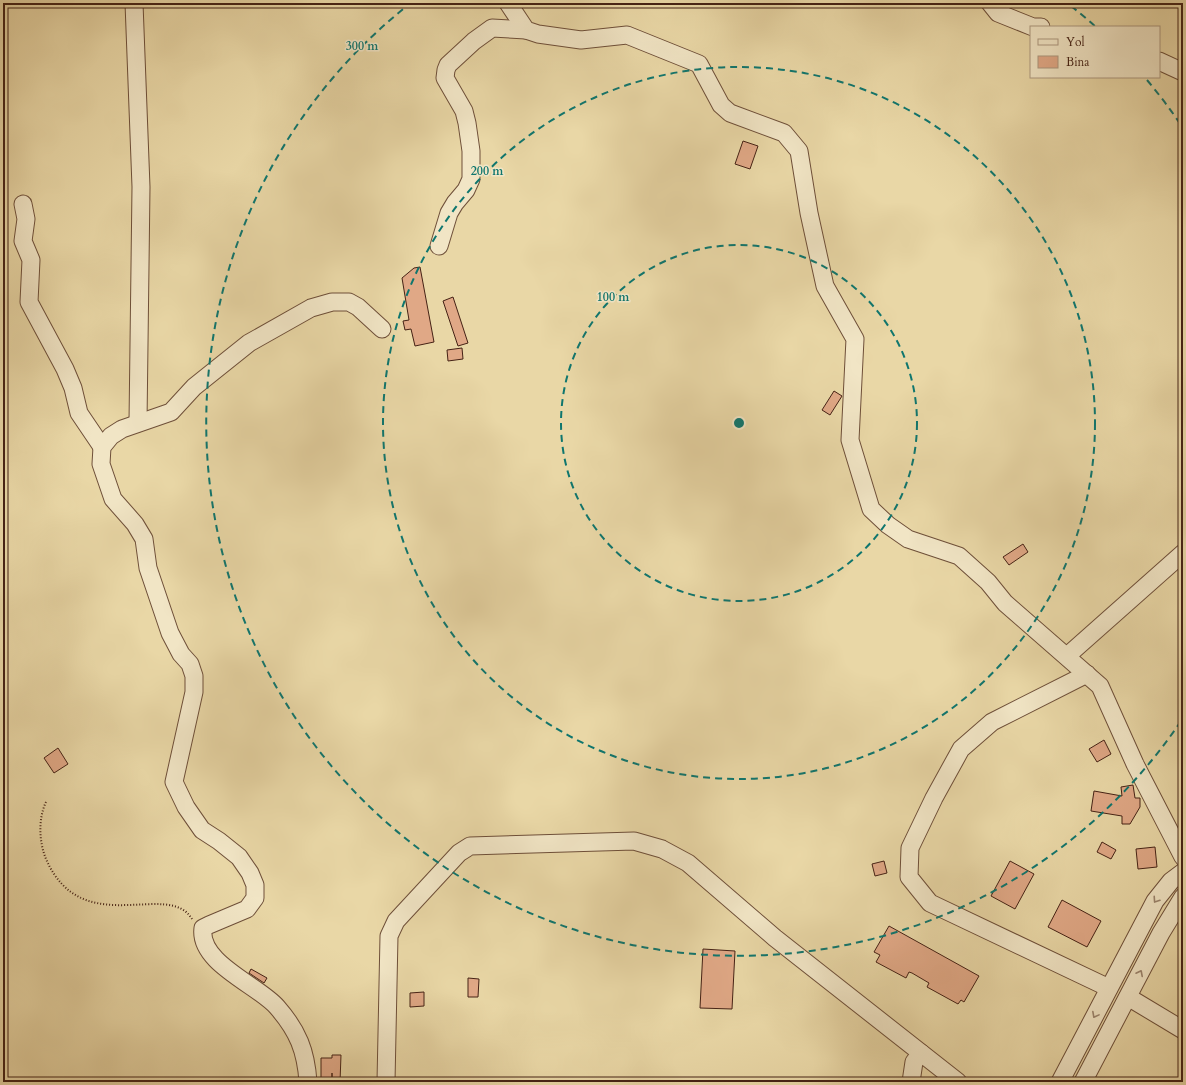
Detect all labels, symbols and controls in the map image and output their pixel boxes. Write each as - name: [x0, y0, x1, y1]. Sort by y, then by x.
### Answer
- legend: [1030, 26, 1160, 78]
- text: Yol: [1066, 34, 1085, 50]
- text: 300 m: [346, 38, 379, 54]
- text: Bina: [1066, 54, 1090, 70]
- text: 200 m: [471, 163, 504, 179]
- text: 100 m: [597, 289, 630, 305]
- centre of rings: [732, 416, 746, 430]
- one-way arrow: [1153, 896, 1161, 903]
- one-way arrow: [1135, 970, 1143, 977]
- one-way arrow: [1092, 1010, 1100, 1018]

